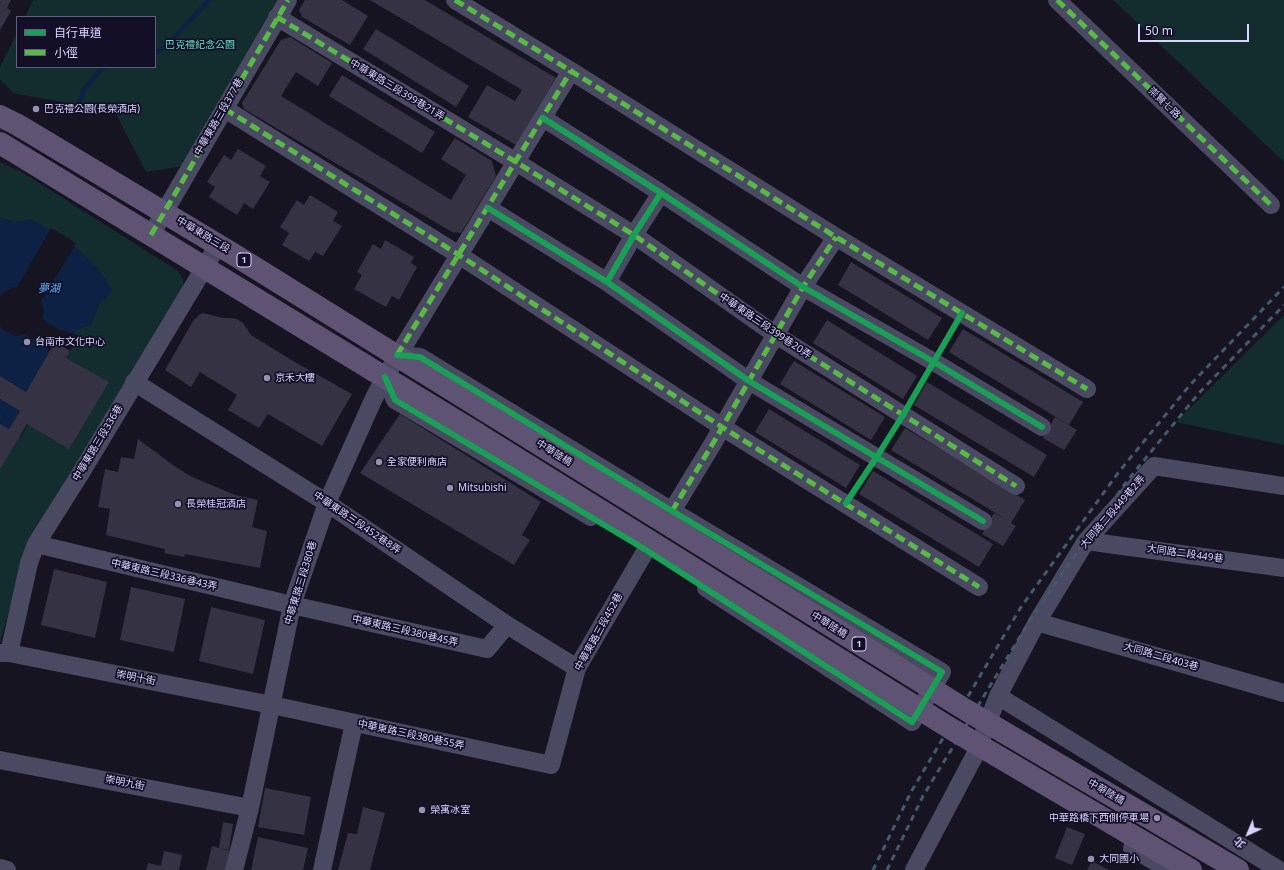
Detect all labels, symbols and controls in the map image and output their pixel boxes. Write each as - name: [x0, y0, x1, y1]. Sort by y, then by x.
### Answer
- legend: [16, 16, 156, 68]
- scale bar: [1140, 16, 1251, 42]
- text: 50 m: [1145, 22, 1173, 39]
- text: 自行車道: [54, 24, 102, 41]
- park label: 巴克禮紀念公園: [165, 39, 235, 51]
- text: 小徑: [54, 44, 78, 61]
- street label: 中華東路三段399巷21弄: [347, 57, 447, 123]
- street label: 中華東路三段377巷: [192, 76, 246, 158]
- street label: 崇賢七路: [1145, 85, 1183, 121]
- place label: 巴克禮公園(長榮酒店): [44, 103, 140, 115]
- marker: 巴克禮公園(長榮酒店): [31, 104, 41, 114]
- street label: 中華東路三段: [174, 214, 232, 256]
- road number: 1: [237, 253, 251, 267]
- water label: 夢湖: [38, 282, 60, 296]
- street label: 中華東路三段399巷20弄: [717, 291, 813, 361]
- place label: 台南市文化中心: [35, 336, 105, 348]
- marker: 台南市文化中心: [22, 337, 32, 347]
- place label: 京禾大樓: [275, 372, 315, 384]
- marker: 京禾大樓: [262, 373, 272, 383]
- street label: 中華東路三段336巷: [70, 403, 126, 483]
- street label: 中華陸橋: [534, 437, 574, 469]
- place label: 全家便利商店: [387, 456, 447, 468]
- marker: 全家便利商店: [374, 457, 384, 467]
- street label: 大同路二段449巷2弄: [1078, 473, 1148, 551]
- place label: Mitsubishi: [458, 482, 507, 494]
- marker: Mitsubishi: [445, 483, 455, 493]
- street label: 中華東路三段452巷8弄: [311, 489, 403, 557]
- place label: 長榮桂冠酒店: [186, 498, 246, 510]
- marker: 長榮桂冠酒店: [173, 499, 183, 509]
- street label: 中華東路三段380巷: [283, 540, 319, 626]
- street label: 大同路二段449巷: [1146, 543, 1224, 565]
- street label: 中華東路三段336巷43弄: [110, 557, 218, 593]
- street label: 中華東路三段452巷: [573, 591, 625, 673]
- street label: 中華陸橋: [809, 609, 849, 641]
- street label: 中華東路三段380巷45弄: [351, 613, 459, 649]
- road number: 1: [852, 637, 866, 651]
- street label: 大同路二段403巷: [1122, 641, 1200, 673]
- street label: 崇明十街: [115, 668, 157, 688]
- street label: 中華東路三段380巷55弄: [357, 718, 465, 752]
- street label: 崇明九街: [104, 773, 146, 793]
- street label: 中華陸橋: [1086, 777, 1126, 807]
- place label: 榮寓冰室: [430, 804, 470, 816]
- marker: 榮寓冰室: [417, 805, 427, 815]
- place label: 中華路橋下西側停車場: [1049, 812, 1149, 824]
- marker: 中華路橋下西側停車場: [1152, 813, 1162, 823]
- north arrow: [1228, 814, 1268, 854]
- text: 北: [1230, 834, 1248, 852]
- place label: 大同國小: [1099, 853, 1139, 865]
- marker: 大同國小: [1086, 854, 1096, 864]

